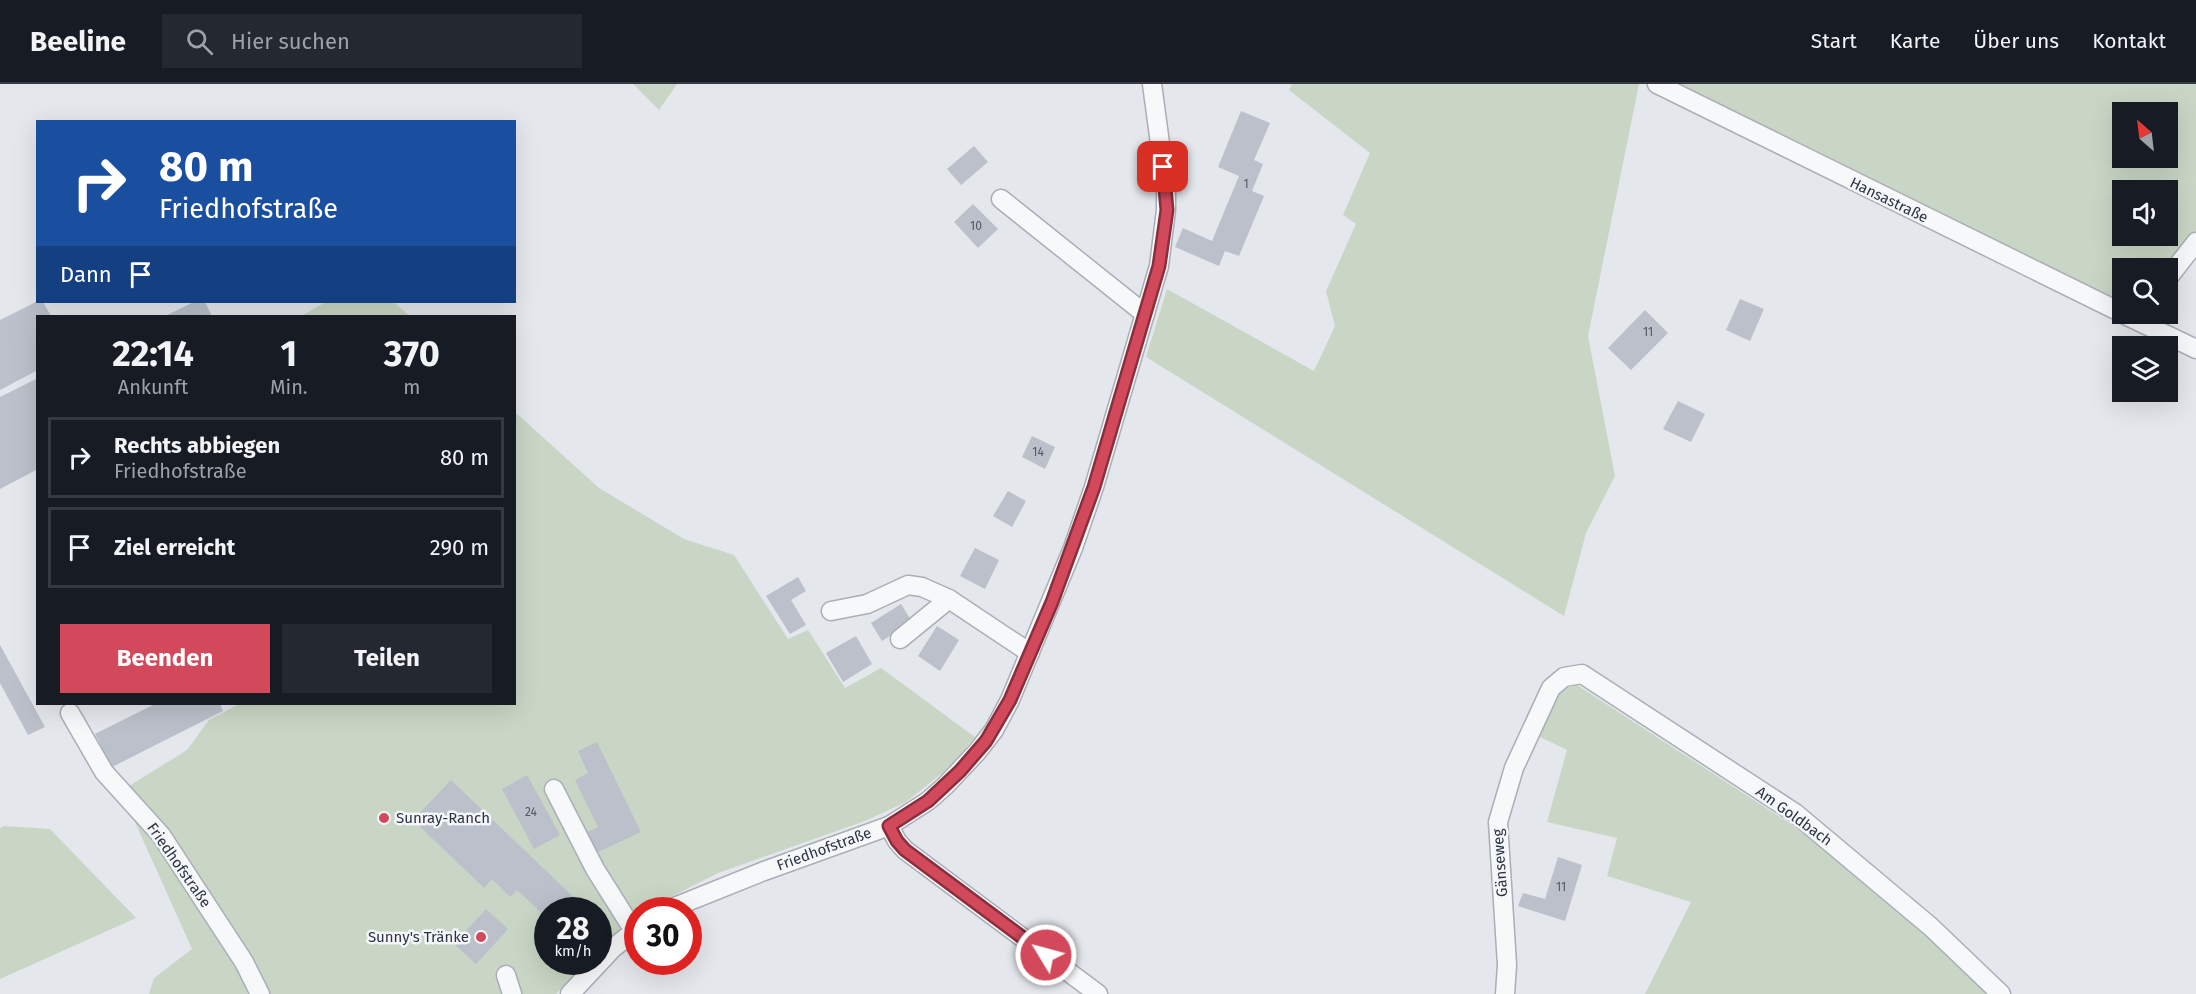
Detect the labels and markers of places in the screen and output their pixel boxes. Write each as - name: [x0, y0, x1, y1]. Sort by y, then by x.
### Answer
- pin: [1137, 141, 1188, 192]
- place label: Sunray-Ranch: [396, 809, 490, 827]
- marker: Sunray-Ranch: [377, 811, 391, 825]
- place label: Sunny's Tränke: [368, 928, 469, 946]
- marker: Sunny's Tränke: [474, 930, 488, 944]

